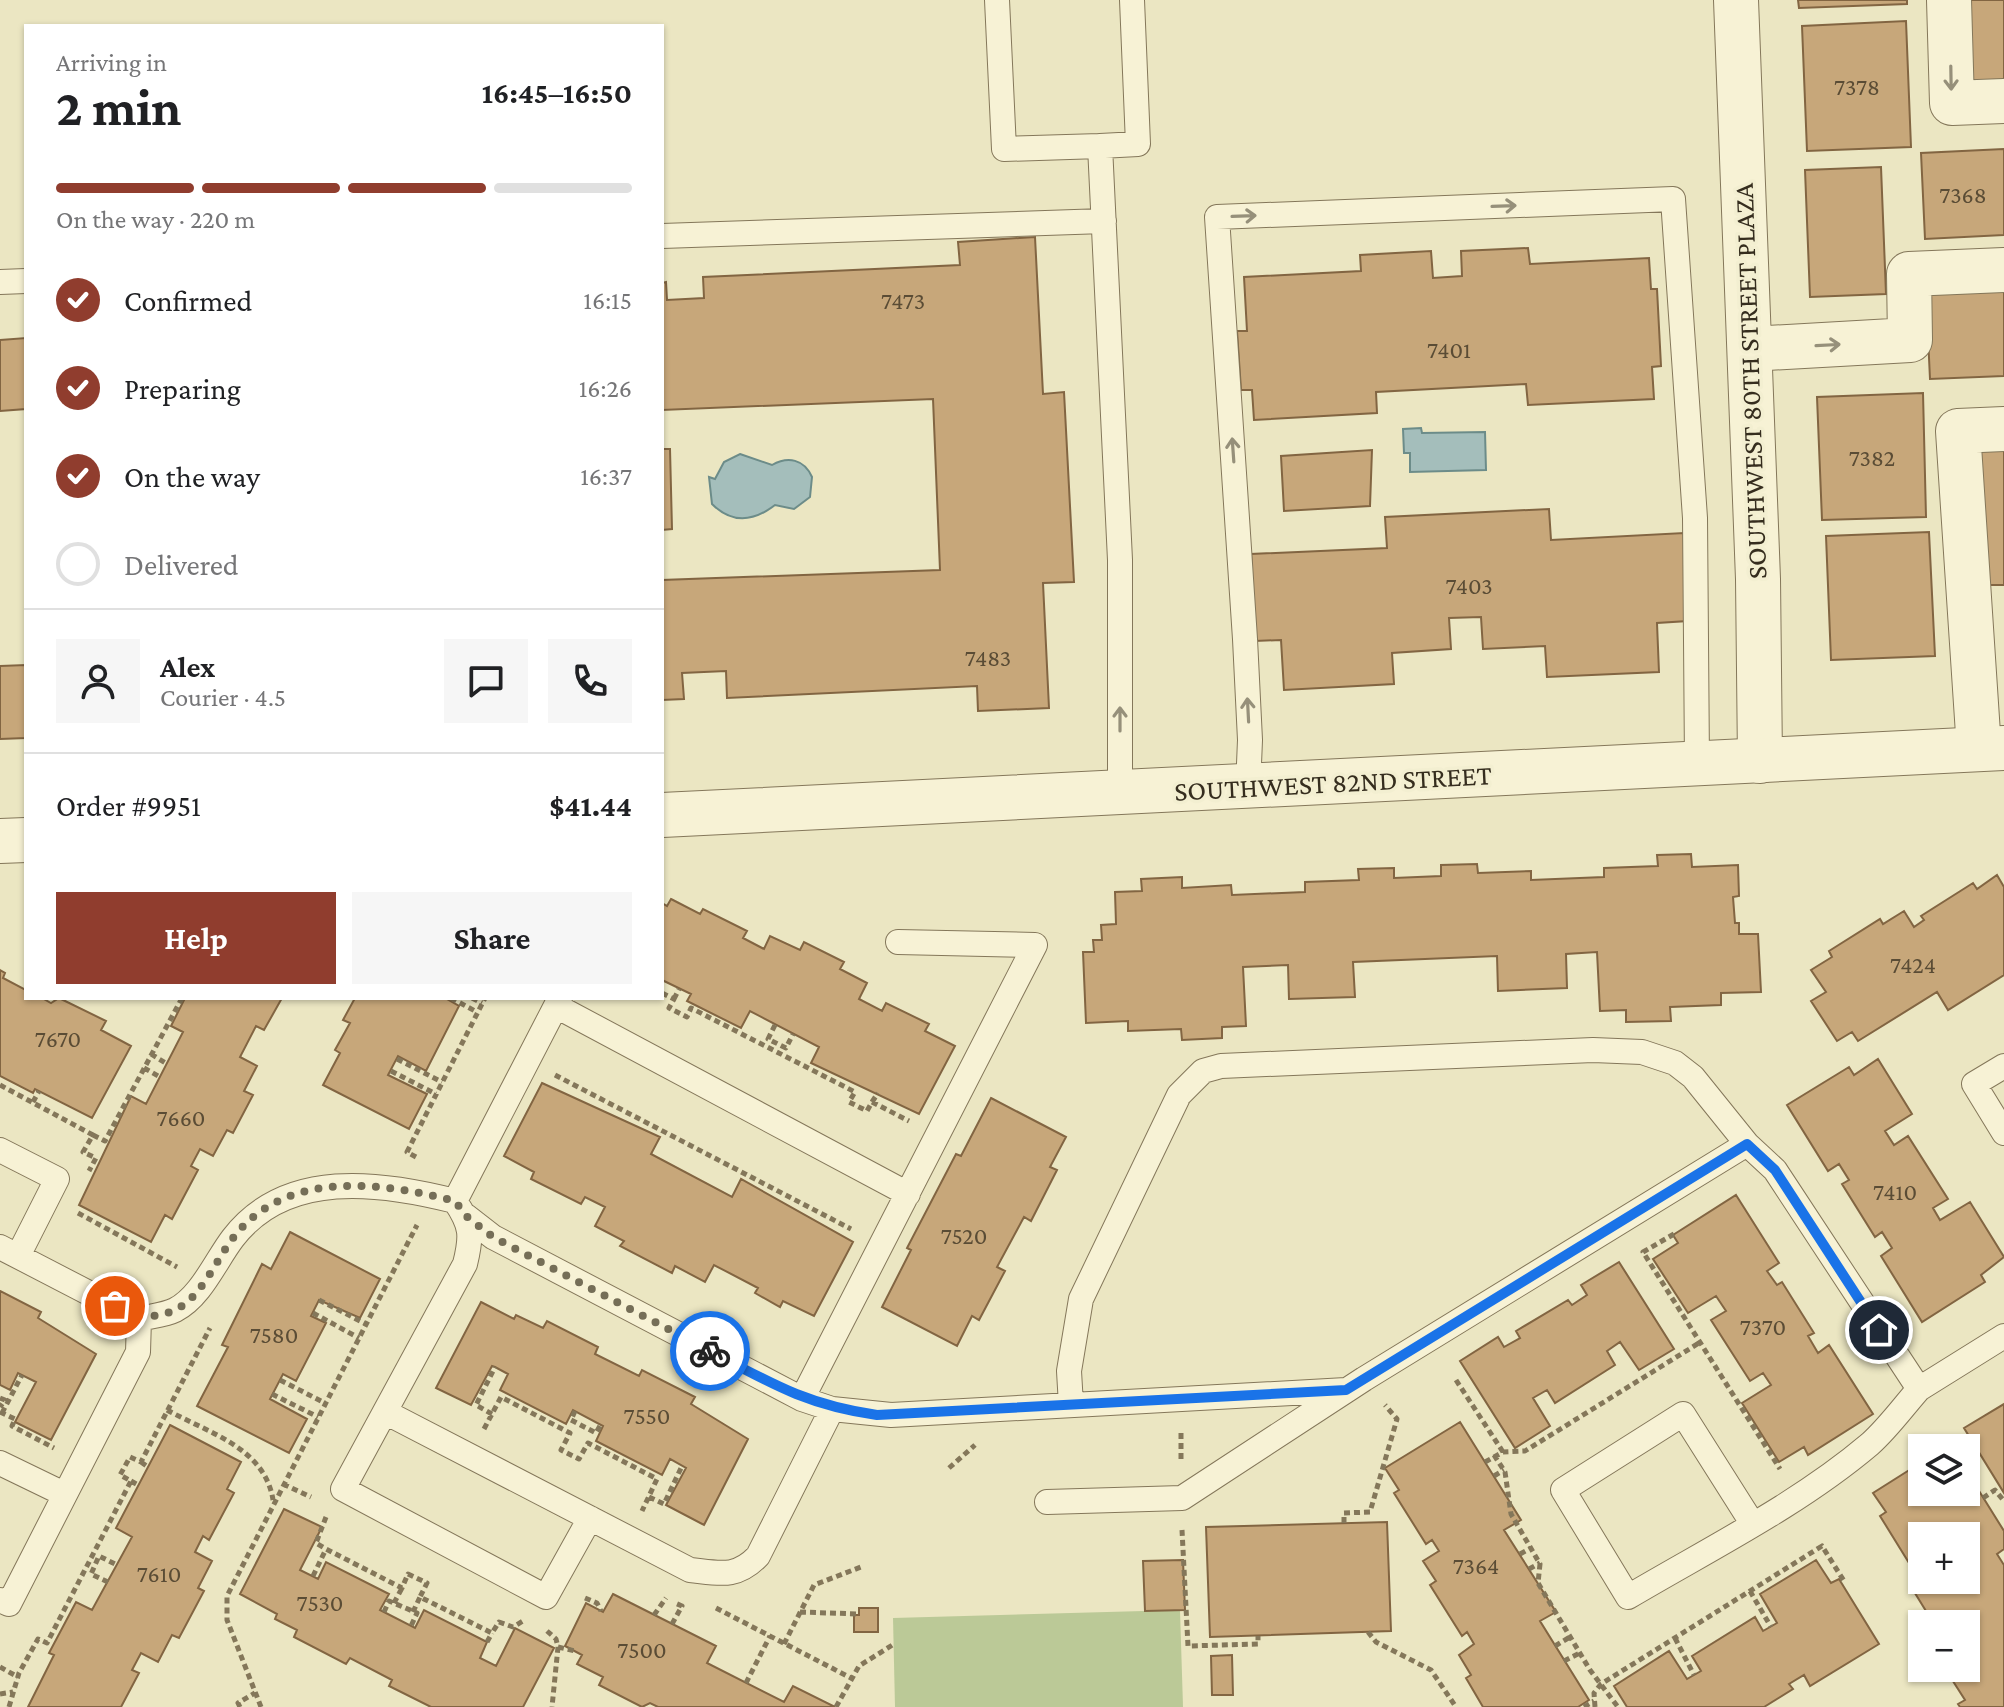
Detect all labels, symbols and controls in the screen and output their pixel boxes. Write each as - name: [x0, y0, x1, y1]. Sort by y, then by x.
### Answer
- text: Arriving in: [56, 48, 167, 77]
- one-way arrow: [1943, 64, 1959, 91]
- house number: 7378: [1834, 73, 1880, 100]
- text: 16:45–16:50: [482, 76, 632, 109]
- text: 2 min: [56, 78, 181, 136]
- house number: 7368: [1939, 181, 1987, 208]
- street label: SOUTHWEST 80TH STREET PLAZA: [1728, 182, 1772, 580]
- one-way arrow: [1490, 198, 1517, 213]
- text: On the way · 220 m: [56, 205, 255, 234]
- one-way arrow: [1230, 209, 1257, 224]
- icon: check: [56, 278, 100, 322]
- text: Confirmed: [124, 284, 252, 317]
- text: 16:15: [583, 286, 632, 315]
- house number: 7473: [881, 287, 925, 314]
- house number: 7401: [1427, 336, 1471, 363]
- one-way arrow: [1814, 337, 1841, 352]
- icon: check: [56, 366, 100, 410]
- text: Preparing: [124, 372, 241, 405]
- text: 16:26: [579, 374, 632, 403]
- one-way arrow: [1225, 437, 1240, 464]
- house number: 7382: [1849, 444, 1895, 471]
- icon: check: [56, 454, 100, 498]
- text: On the way: [124, 460, 260, 493]
- text: 16:37: [580, 462, 632, 491]
- text: Delivered: [124, 548, 239, 581]
- house number: 7403: [1445, 572, 1493, 599]
- button: person: [56, 639, 140, 723]
- button: chat: [444, 639, 528, 723]
- button: phone: [548, 639, 632, 723]
- house number: 7483: [965, 644, 1011, 671]
- text: Alex: [160, 650, 215, 683]
- text: Courier · 4.5: [160, 683, 286, 712]
- one-way arrow: [1241, 697, 1256, 724]
- one-way arrow: [1112, 706, 1128, 733]
- street label: SOUTHWEST 82ND STREET: [1173, 759, 1493, 807]
- text: Order #9951: [56, 789, 201, 822]
- text: $41.44: [549, 789, 632, 822]
- button: Help: [56, 892, 336, 984]
- button: Share: [352, 892, 632, 984]
- house number: 7424: [1890, 951, 1936, 978]
- house number: 7670: [35, 1025, 81, 1052]
- house number: 7660: [157, 1104, 205, 1131]
- house number: 7410: [1873, 1178, 1917, 1205]
- house number: 7520: [941, 1222, 987, 1249]
- pin: [81, 1272, 149, 1340]
- icon: bag: [93, 1284, 137, 1328]
- pin: [1845, 1296, 1913, 1364]
- icon: home: [1857, 1308, 1901, 1352]
- courier: [670, 1311, 750, 1391]
- house number: 7370: [1740, 1313, 1786, 1340]
- house number: 7580: [250, 1321, 298, 1348]
- icon: bike: [688, 1329, 732, 1373]
- house number: 7550: [624, 1402, 670, 1429]
- map controls: [1908, 1434, 1980, 1682]
- button: layers: [1908, 1434, 1980, 1506]
- button: +: [1908, 1522, 1980, 1594]
- house number: 7364: [1453, 1552, 1499, 1579]
- house number: 7610: [137, 1560, 181, 1587]
- house number: 7530: [297, 1589, 343, 1616]
- button: −: [1908, 1610, 1980, 1682]
- house number: 7500: [617, 1636, 667, 1663]

